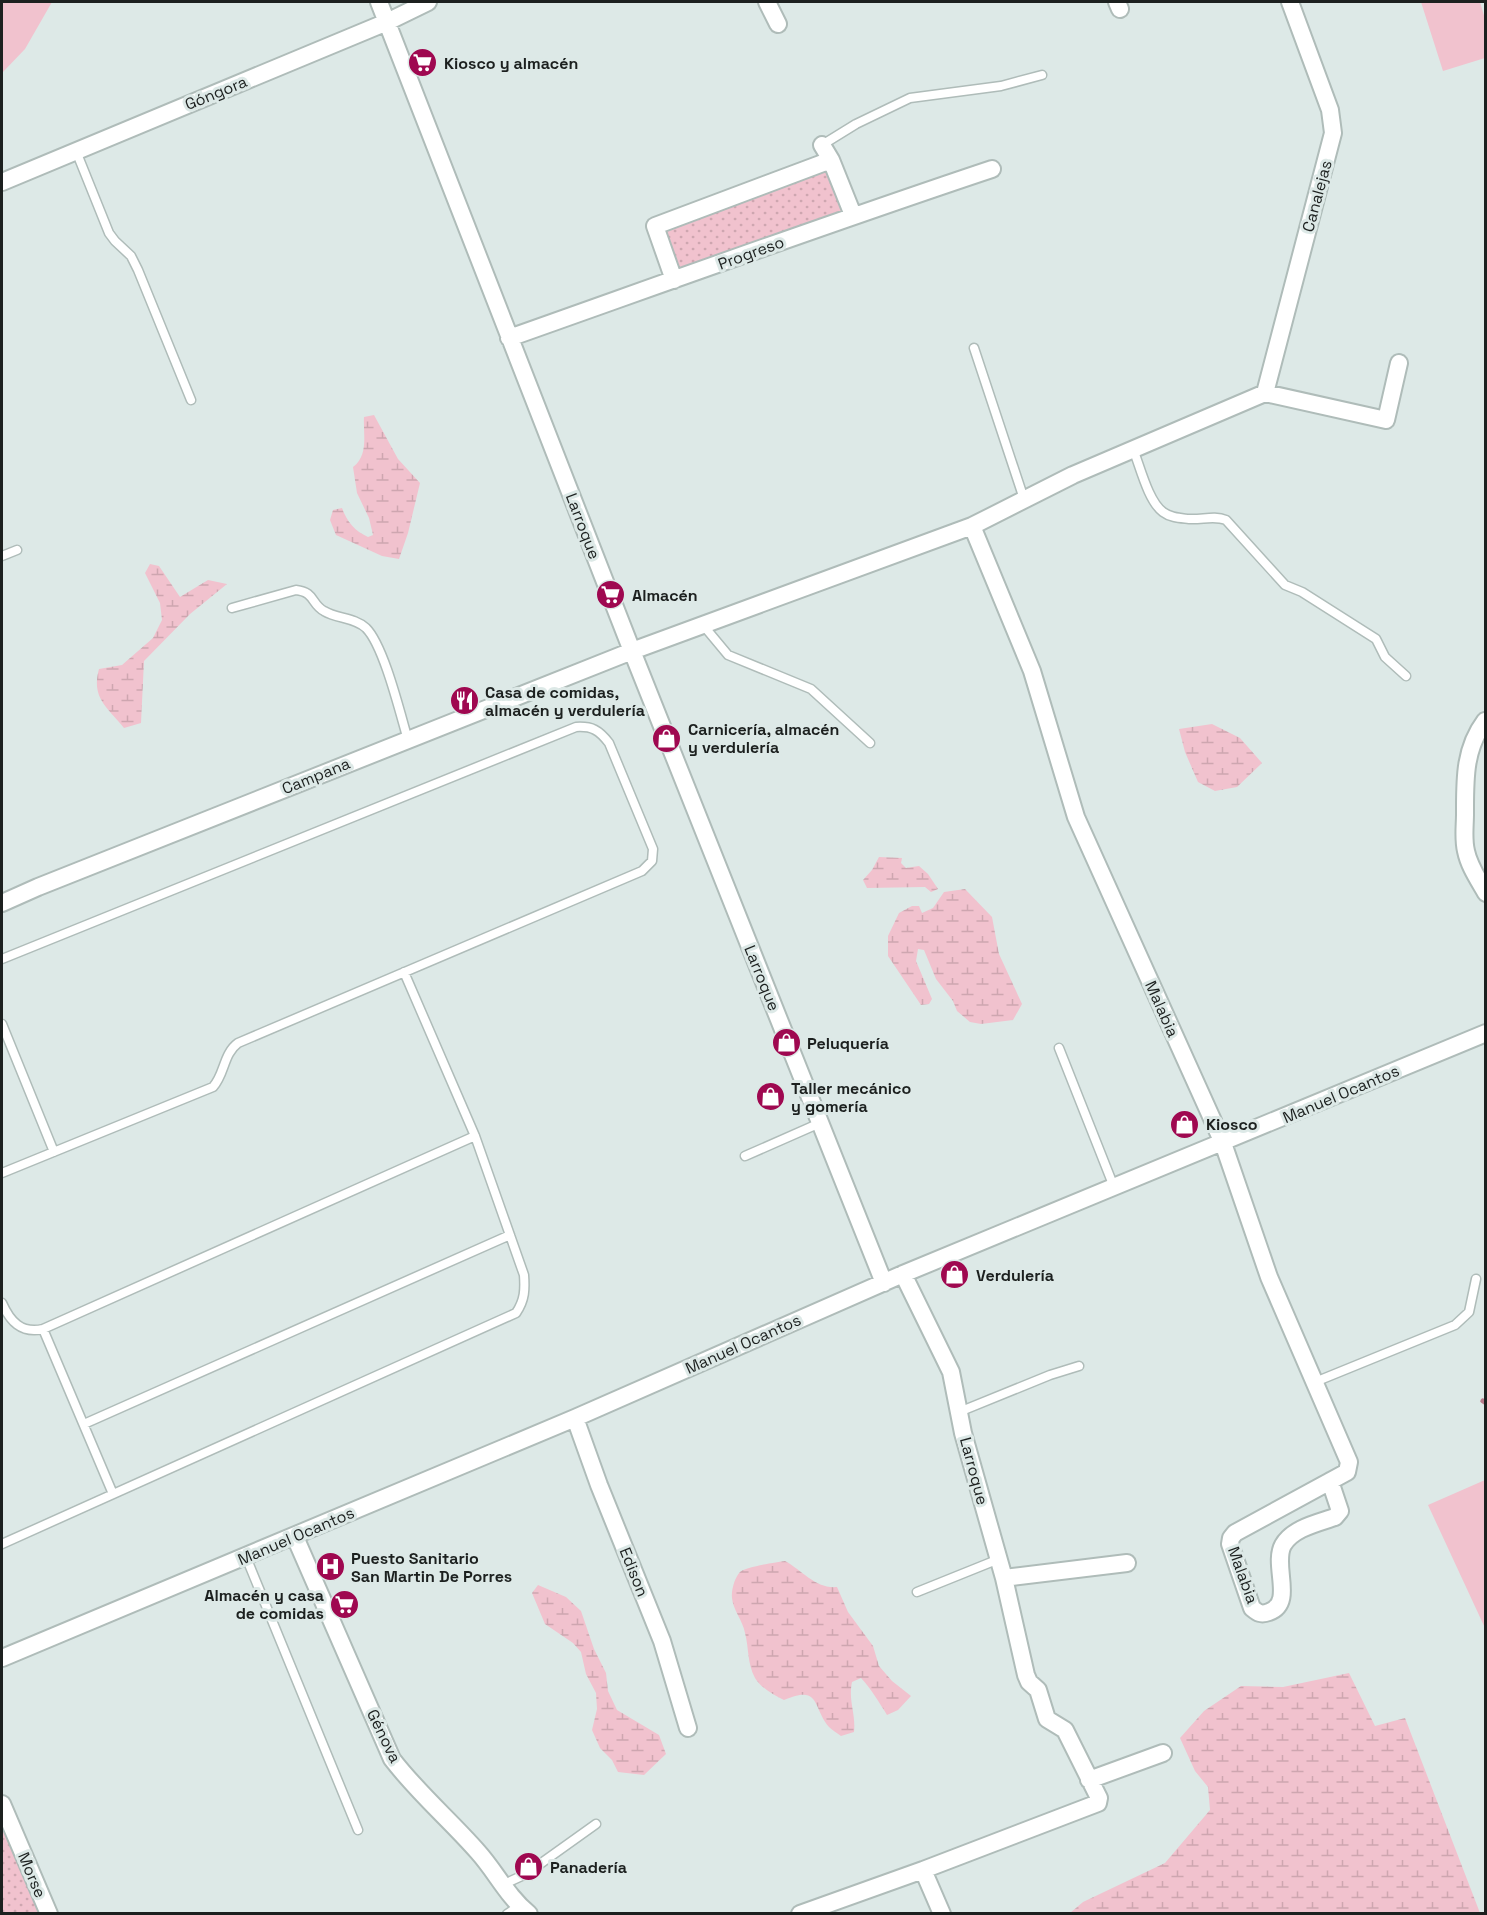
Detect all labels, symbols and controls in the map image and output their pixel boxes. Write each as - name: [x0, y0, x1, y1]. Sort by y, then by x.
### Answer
- supermarket icon: Kiosco y almacén: [407, 47, 439, 79]
- place label: Kiosco y almacén: [444, 53, 578, 74]
- street label: Góngora: [182, 71, 250, 115]
- street label: Canalejas: [1297, 158, 1337, 234]
- street label: Progreso: [715, 231, 787, 275]
- street label: Larroque: [561, 490, 605, 562]
- supermarket icon: Almacén: [595, 579, 627, 611]
- place label: Almacén: [632, 585, 698, 606]
- place label: Casa de comidas, almacén y verdulería: [485, 682, 645, 721]
- restaurant icon: Casa de comidas, almacén y verdulería: [448, 685, 480, 717]
- place label: Carnicería, almacén y verdulería: [688, 719, 839, 758]
- shop icon: Carnicería, almacén y verdulería: [651, 722, 683, 754]
- street label: Campana: [279, 753, 353, 799]
- street label: Larroque: [739, 942, 785, 1014]
- street label: Malabia: [1140, 978, 1184, 1040]
- shop icon: Peluquería: [770, 1027, 802, 1059]
- place label: Peluquería: [807, 1033, 889, 1054]
- street label: Manuel Ocantos: [1280, 1060, 1402, 1128]
- place label: Taller mecánico y gomería: [791, 1078, 911, 1117]
- shop icon: Taller mecánico y gomería: [754, 1081, 786, 1113]
- shop icon: Kiosco: [1169, 1108, 1201, 1140]
- place label: Kiosco: [1206, 1114, 1258, 1135]
- shop icon: Verdulería: [939, 1259, 971, 1291]
- place label: Verdulería: [976, 1265, 1054, 1286]
- street label: Manuel Ocantos: [682, 1309, 804, 1379]
- street label: Larroque: [955, 1435, 993, 1507]
- street label: Manuel Ocantos: [235, 1502, 357, 1570]
- street label: Malabia: [1223, 1543, 1263, 1607]
- street label: Edison: [615, 1544, 653, 1600]
- place label: Puesto Sanitario San Martin De Porres: [351, 1548, 512, 1587]
- hospital icon: Puesto Sanitario San Martin De Porres: [314, 1551, 346, 1583]
- place label: Almacén y casa de comidas: [204, 1585, 324, 1624]
- supermarket icon: Almacén y casa de comidas: [329, 1588, 361, 1620]
- street label: Génova: [362, 1706, 406, 1766]
- street label: Morse: [13, 1849, 51, 1901]
- shop icon: Panadería: [513, 1851, 545, 1883]
- place label: Panadería: [550, 1857, 627, 1878]

